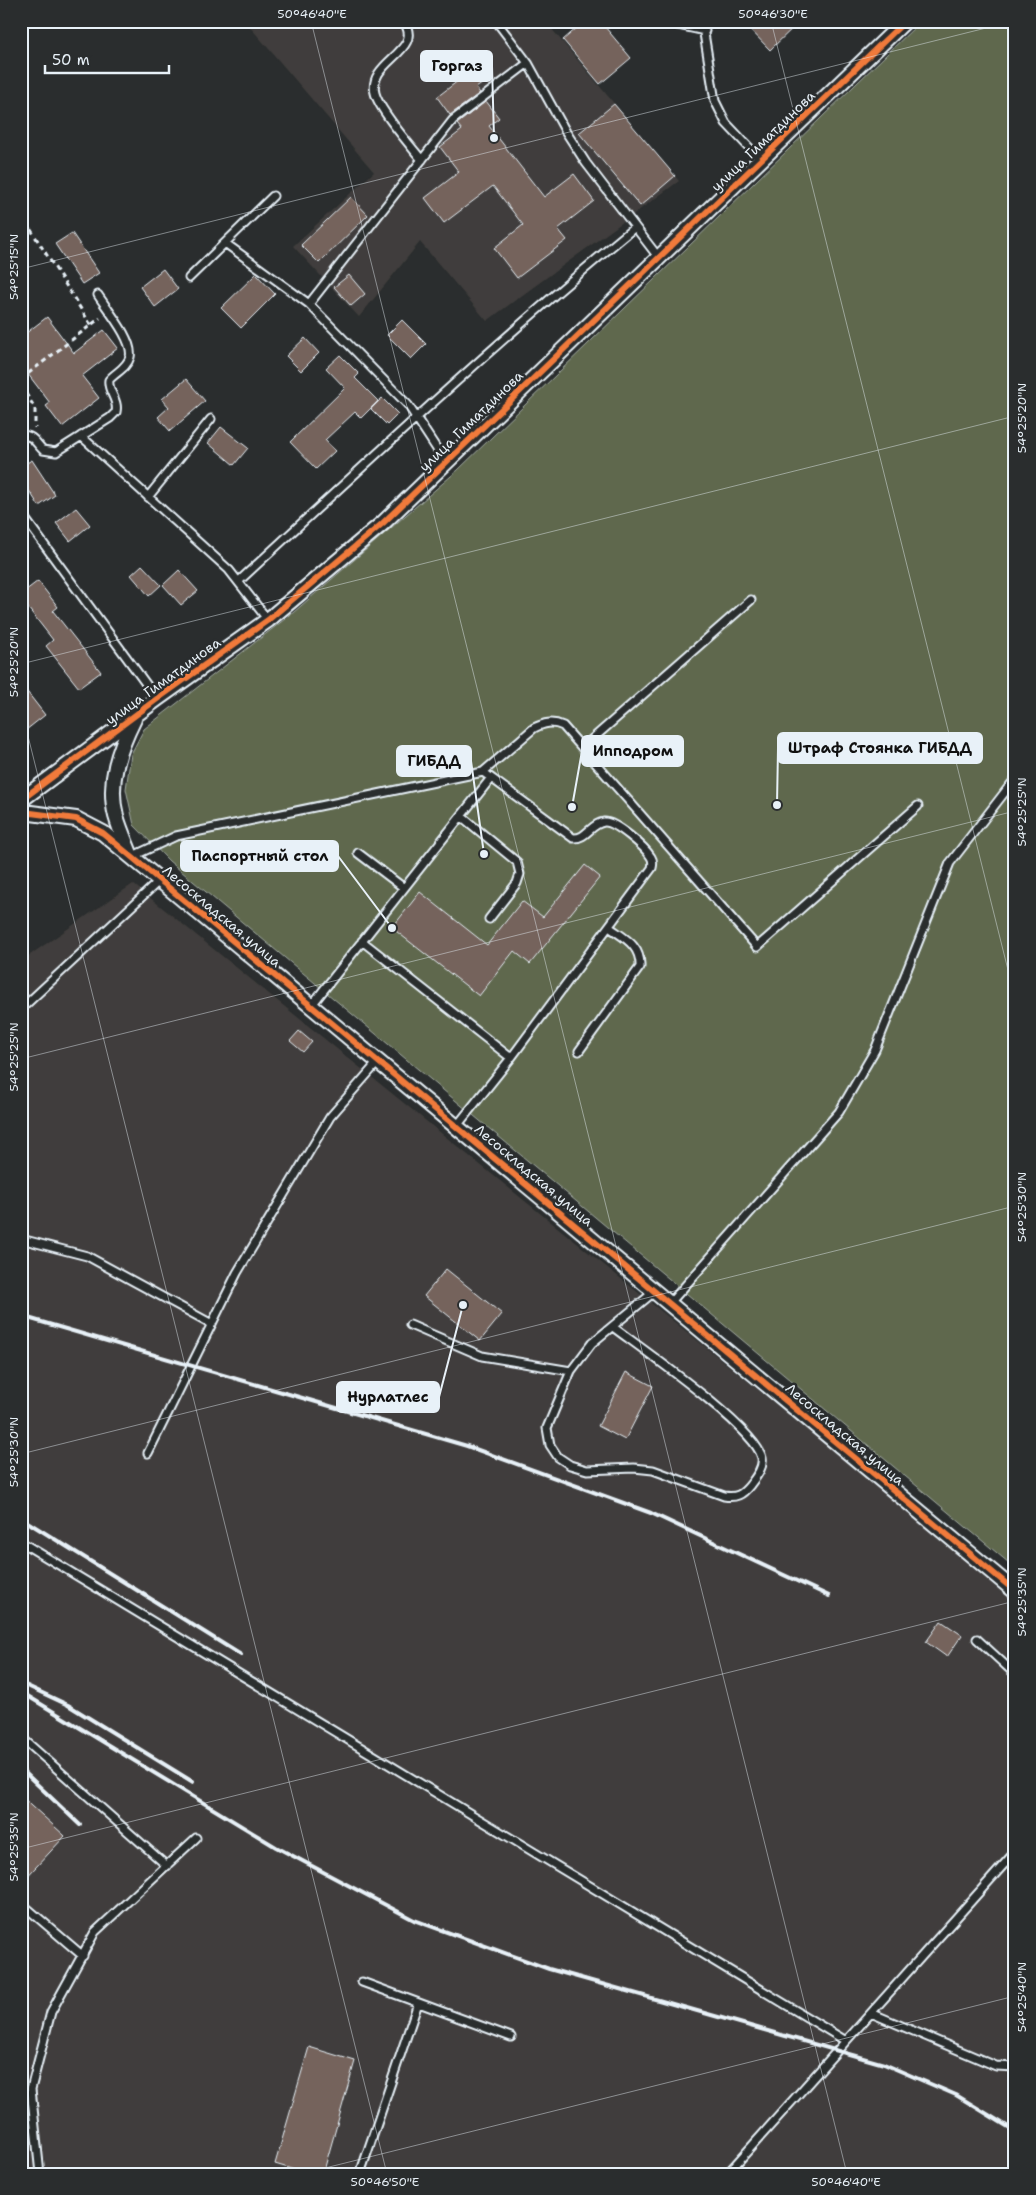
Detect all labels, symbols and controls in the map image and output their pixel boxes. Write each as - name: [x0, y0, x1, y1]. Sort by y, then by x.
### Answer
- text: 50°46'40"E: [277, 6, 347, 22]
- text: 50°46'30"E: [738, 6, 808, 22]
- scale bar: [45, 42, 169, 74]
- text: 50 m: [52, 50, 90, 70]
- callout: Горгаз: [421, 51, 492, 81]
- text: Горгаз: [432, 56, 483, 76]
- street label: улица Гиматдинова: [707, 86, 819, 195]
- text: 54°25'15"N: [6, 234, 22, 300]
- street label: улица Гиматдинова: [415, 366, 527, 475]
- text: 54°25'20"N: [1014, 383, 1030, 453]
- text: 54°25'20"N: [6, 627, 22, 697]
- street label: улица Гиматдинова: [102, 633, 224, 729]
- callout: Штраф Стоянка ГИБДД: [778, 733, 982, 763]
- callout: Ипподром: [582, 736, 683, 766]
- text: Штраф Стоянка ГИБДД: [788, 738, 973, 758]
- text: Ипподром: [593, 741, 674, 761]
- callout: ГИБДД: [397, 746, 471, 776]
- text: ГИБДД: [407, 751, 462, 771]
- text: 54°25'25"N: [1014, 777, 1030, 847]
- callout: Паспортный стол: [181, 841, 338, 871]
- text: Паспортный стол: [192, 846, 328, 866]
- street label: Лесоскладская улица: [159, 861, 285, 971]
- text: 54°25'25"N: [6, 1022, 22, 1092]
- street label: Лесоскладская улица: [471, 1120, 597, 1230]
- text: 54°25'30"N: [1014, 1172, 1030, 1242]
- street label: Лесоскладская улица: [782, 1379, 908, 1489]
- callout: Нурлатлес: [337, 1382, 439, 1412]
- text: Нурлатлес: [347, 1387, 429, 1407]
- text: 54°25'30"N: [6, 1417, 22, 1487]
- text: 54°25'35"N: [1014, 1567, 1030, 1637]
- text: 54°25'35"N: [6, 1812, 22, 1882]
- text: 54°25'40"N: [1014, 1962, 1030, 2032]
- text: 50°46'50"E: [351, 2174, 419, 2190]
- text: 50°46'40"E: [811, 2174, 881, 2190]

